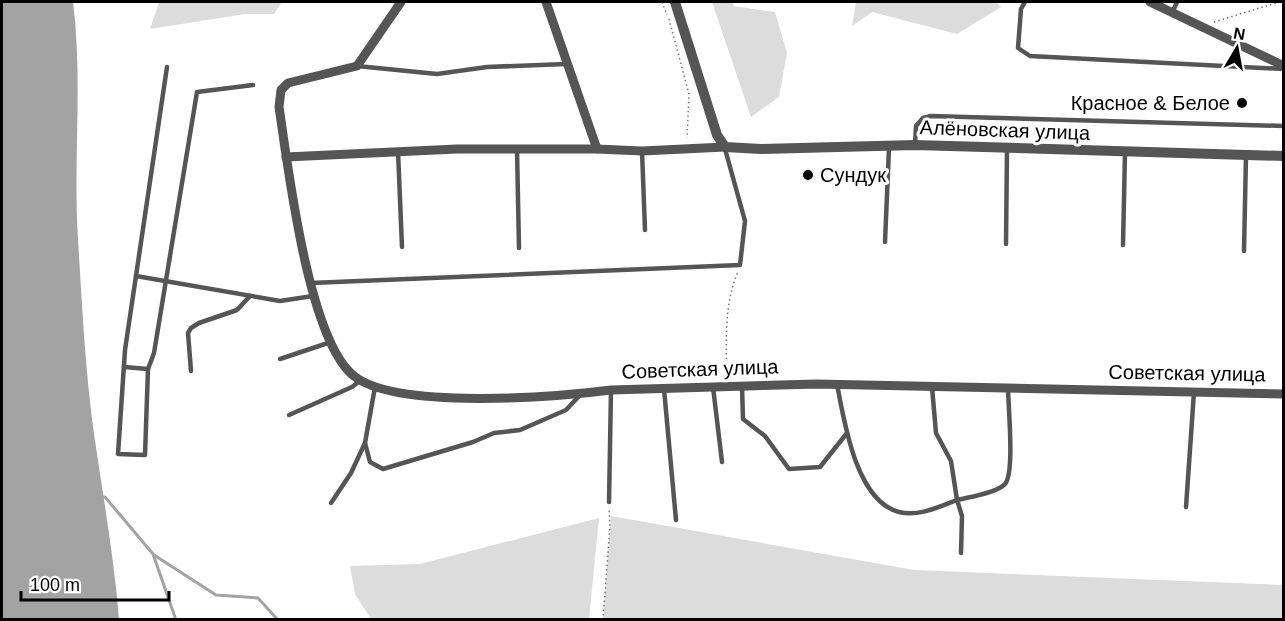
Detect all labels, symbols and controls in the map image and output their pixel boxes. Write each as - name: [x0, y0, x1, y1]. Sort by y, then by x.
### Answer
- north arrow: [1207, 18, 1267, 78]
- text: N: [1232, 24, 1247, 43]
- place label: Красное & Белое: [1071, 92, 1230, 114]
- marker: Красное & Белое: [1235, 96, 1249, 110]
- street label: Алёновская улица: [919, 116, 1091, 144]
- place label: Сундук: [820, 164, 886, 186]
- marker: Сундук: [801, 168, 815, 182]
- street label: Советская улица: [621, 355, 780, 383]
- street label: Советская улица: [1108, 361, 1267, 385]
- scale bar: [21, 564, 170, 602]
- text: 100 m: [30, 575, 80, 595]

